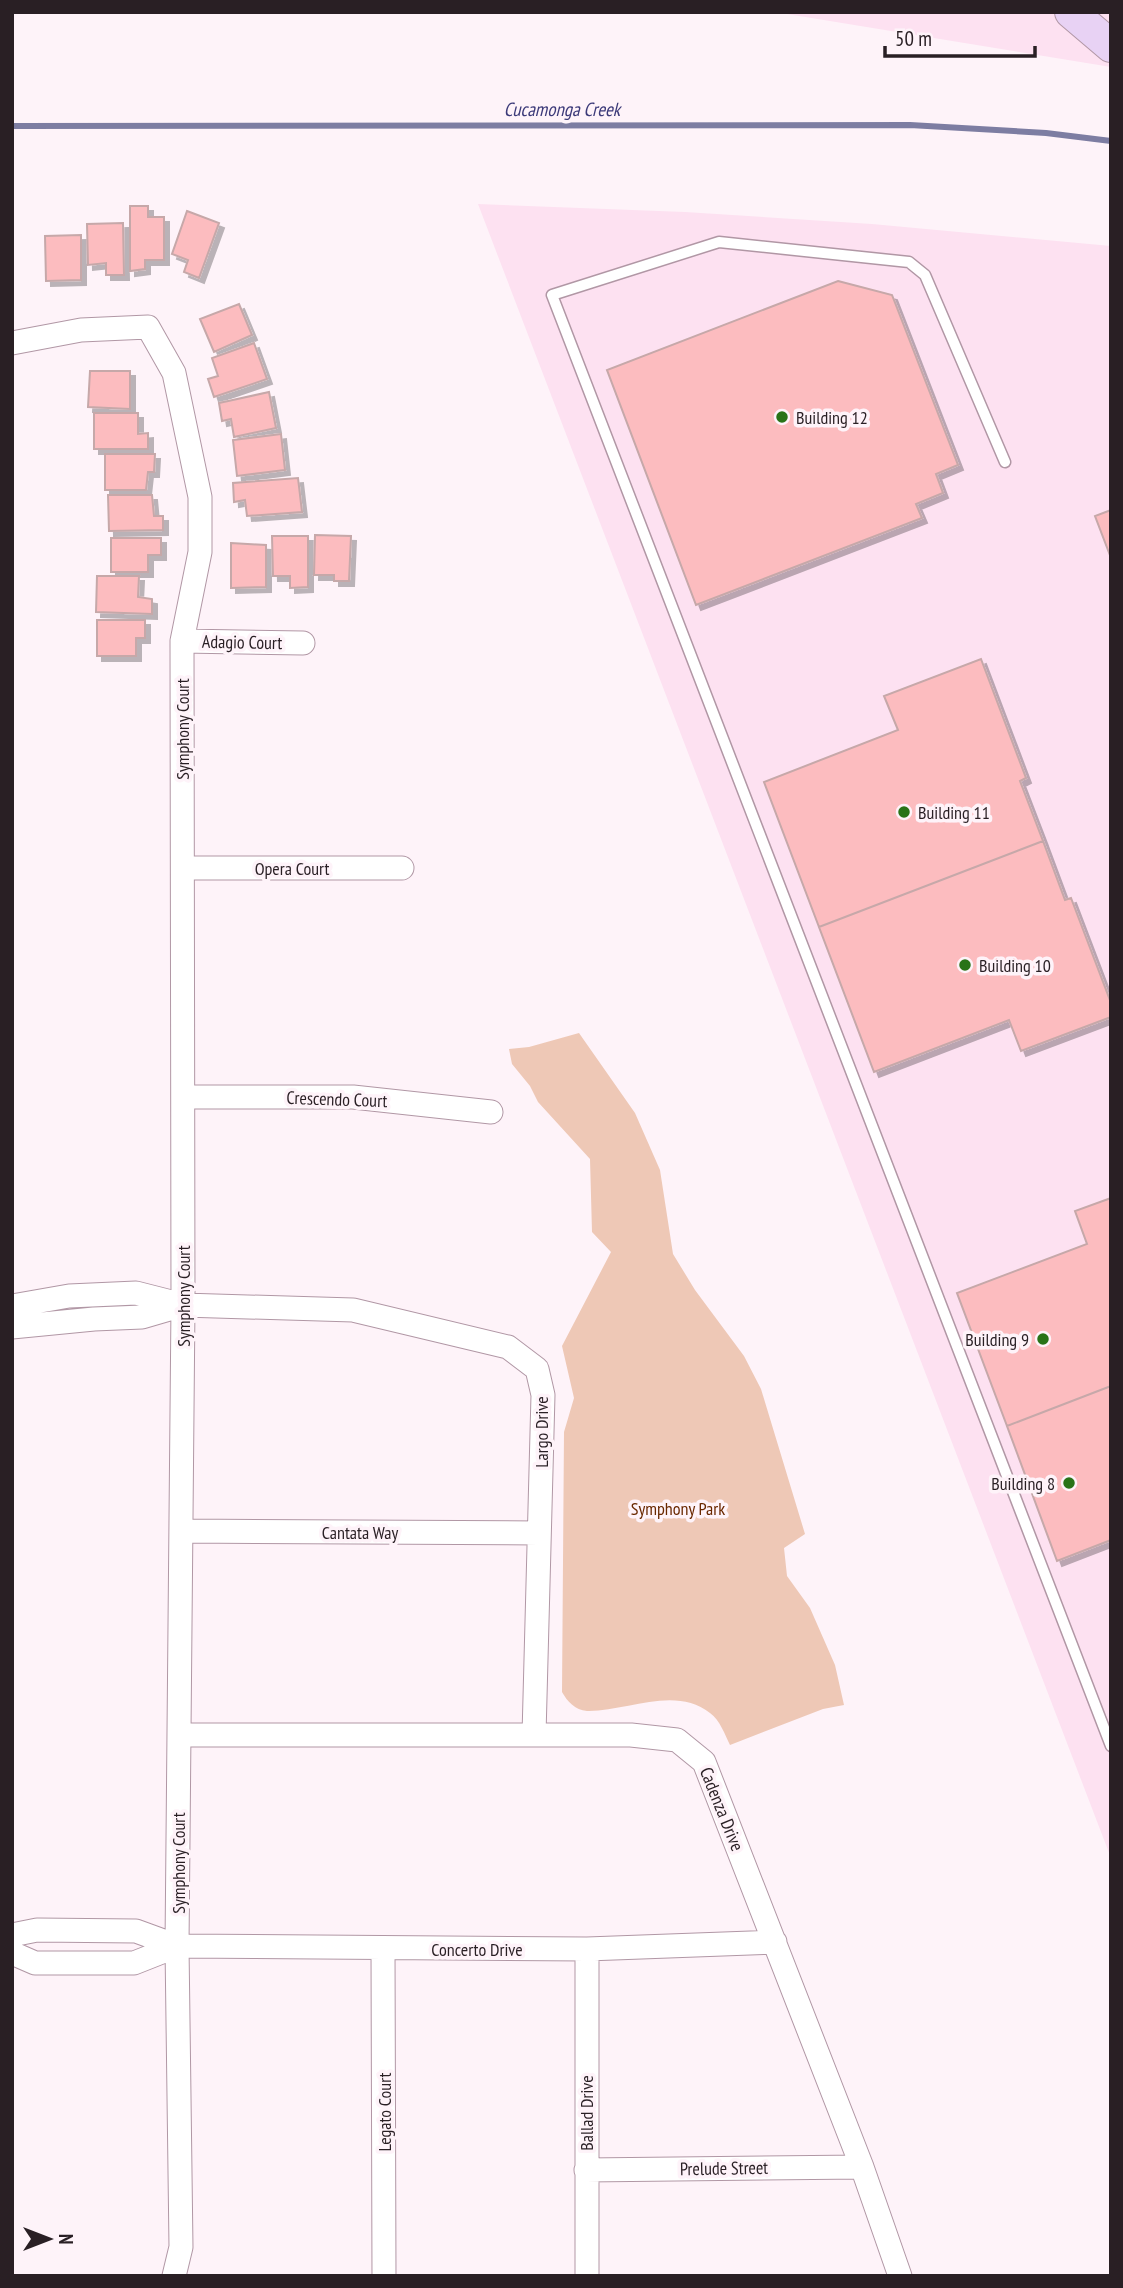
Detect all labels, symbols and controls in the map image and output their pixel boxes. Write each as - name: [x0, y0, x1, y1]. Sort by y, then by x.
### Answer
- scale bar: [885, 14, 1036, 58]
- text: 50 m: [895, 25, 932, 52]
- water label: Cucamonga Creek: [504, 97, 623, 121]
- place label: Building 12: [796, 406, 868, 429]
- marker: Building 12: [774, 409, 790, 425]
- street label: Adagio Court: [202, 630, 282, 654]
- street label: Symphony Court: [171, 678, 194, 780]
- place label: Building 11: [918, 801, 990, 824]
- marker: Building 11: [896, 804, 912, 820]
- street label: Opera Court: [255, 857, 329, 880]
- place label: Building 10: [979, 954, 1051, 977]
- marker: Building 10: [957, 957, 973, 973]
- street label: Crescendo Court: [286, 1086, 388, 1112]
- street label: Symphony Court: [172, 1245, 195, 1347]
- place label: Building 9: [965, 1328, 1029, 1351]
- marker: Building 9: [1035, 1331, 1051, 1347]
- street label: Largo Drive: [530, 1396, 553, 1468]
- place label: Building 8: [991, 1472, 1055, 1495]
- marker: Building 8: [1061, 1475, 1077, 1491]
- park label: Symphony Park: [631, 1497, 725, 1520]
- street label: Cantata Way: [322, 1521, 398, 1544]
- street label: Cadenza Drive: [695, 1764, 749, 1854]
- street label: Symphony Court: [167, 1812, 190, 1914]
- street label: Concerto Drive: [431, 1938, 523, 1961]
- street label: Legato Court: [373, 2072, 396, 2151]
- street label: Ballad Drive: [575, 2075, 598, 2151]
- street label: Prelude Street: [680, 2156, 768, 2180]
- north arrow: [14, 2204, 84, 2274]
- text: N: [54, 2234, 78, 2244]

